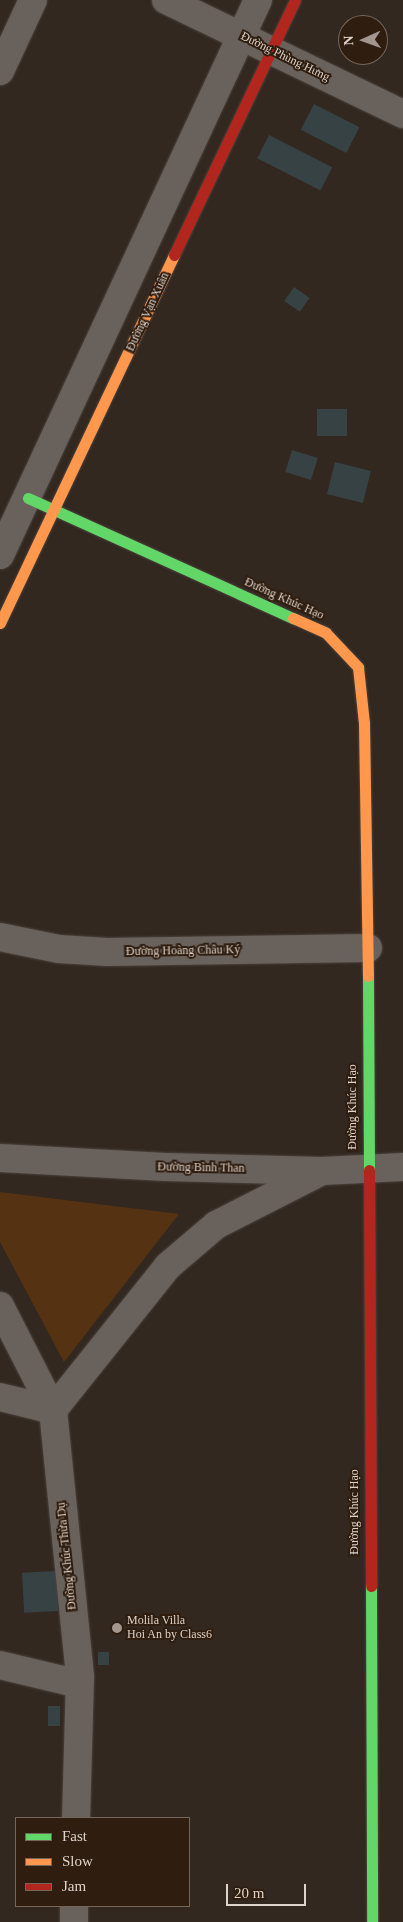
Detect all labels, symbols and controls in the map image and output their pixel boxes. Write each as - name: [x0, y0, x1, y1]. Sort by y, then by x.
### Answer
- north arrow: [338, 15, 388, 65]
- street label: Đường Phùng Hưng: [238, 29, 332, 85]
- text: N: [341, 35, 356, 46]
- street label: Đường Vạn Xuân: [123, 270, 173, 354]
- street label: Đường Khúc Hạo: [242, 575, 326, 623]
- street label: Đường Hoàng Châu Ký: [126, 943, 240, 959]
- street label: Đường Khúc Hạo: [346, 1064, 360, 1150]
- street label: Đường Bình Than: [157, 1160, 245, 1176]
- street label: Đường Khúc Hạo: [348, 1469, 362, 1555]
- street label: Đường Khúc Thừa Dụ: [54, 1501, 80, 1611]
- place label: Molila Villa Hoi An by Class6: [127, 1614, 213, 1642]
- marker: Molila Villa Hoi An by Class6: [111, 1622, 123, 1634]
- legend: [15, 1817, 190, 1907]
- text: Fast: [62, 1828, 87, 1844]
- text: Slow: [62, 1853, 93, 1869]
- scale bar: [228, 1874, 308, 1906]
- text: Jam: [62, 1878, 86, 1894]
- text: 20 m: [234, 1885, 264, 1901]

